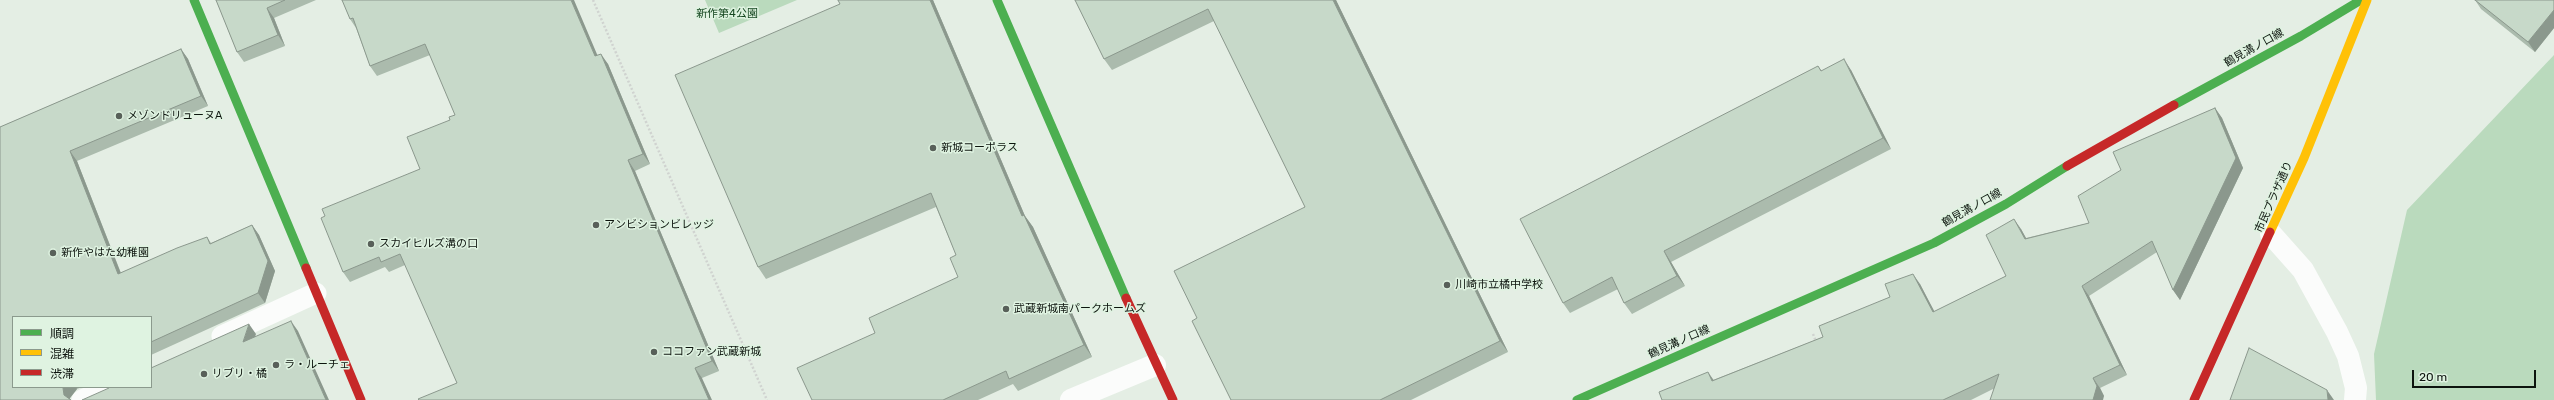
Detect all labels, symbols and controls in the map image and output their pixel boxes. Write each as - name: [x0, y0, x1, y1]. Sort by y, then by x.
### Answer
- park label: 新作第4公園: [696, 7, 758, 21]
- street label: 鶴見溝ノ口線: [2222, 26, 2286, 70]
- place label: メゾンドリューヌA: [127, 109, 222, 123]
- marker: メゾンドリューヌA: [114, 111, 124, 121]
- place label: 新城コーポラス: [941, 141, 1018, 155]
- marker: 新城コーポラス: [928, 143, 938, 153]
- street label: 市民プラザ通り: [2252, 159, 2296, 235]
- street label: 鶴見溝ノ口線: [1940, 186, 2004, 230]
- place label: アンビションビレッジ: [604, 218, 714, 232]
- marker: アンビションビレッジ: [591, 220, 601, 230]
- place label: スカイヒルズ溝の口: [379, 237, 478, 251]
- marker: スカイヒルズ溝の口: [366, 239, 376, 249]
- place label: 新作やはた幼稚園: [61, 246, 149, 260]
- marker: 新作やはた幼稚園: [48, 248, 58, 258]
- place label: 川崎市立橘中学校: [1455, 278, 1543, 292]
- marker: 川崎市立橘中学校: [1442, 280, 1452, 290]
- place label: 武蔵新城南パークホームズ: [1014, 302, 1146, 316]
- marker: 武蔵新城南パークホームズ: [1001, 304, 1011, 314]
- legend: [12, 316, 152, 388]
- street label: 鶴見溝ノ口線: [1646, 323, 1712, 361]
- text: 順調: [50, 327, 74, 341]
- place label: ココファン武蔵新城: [662, 345, 761, 359]
- text: 混雑: [50, 347, 74, 361]
- marker: ココファン武蔵新城: [649, 347, 659, 357]
- place label: ラ・ルーチェ: [284, 358, 350, 372]
- marker: ラ・ルーチェ: [271, 360, 281, 370]
- scale bar: [2414, 362, 2538, 388]
- text: 渋滞: [50, 367, 74, 381]
- place label: リブリ・橘: [212, 367, 267, 381]
- marker: リブリ・橘: [199, 369, 209, 379]
- text: 20 m: [2419, 370, 2447, 384]

